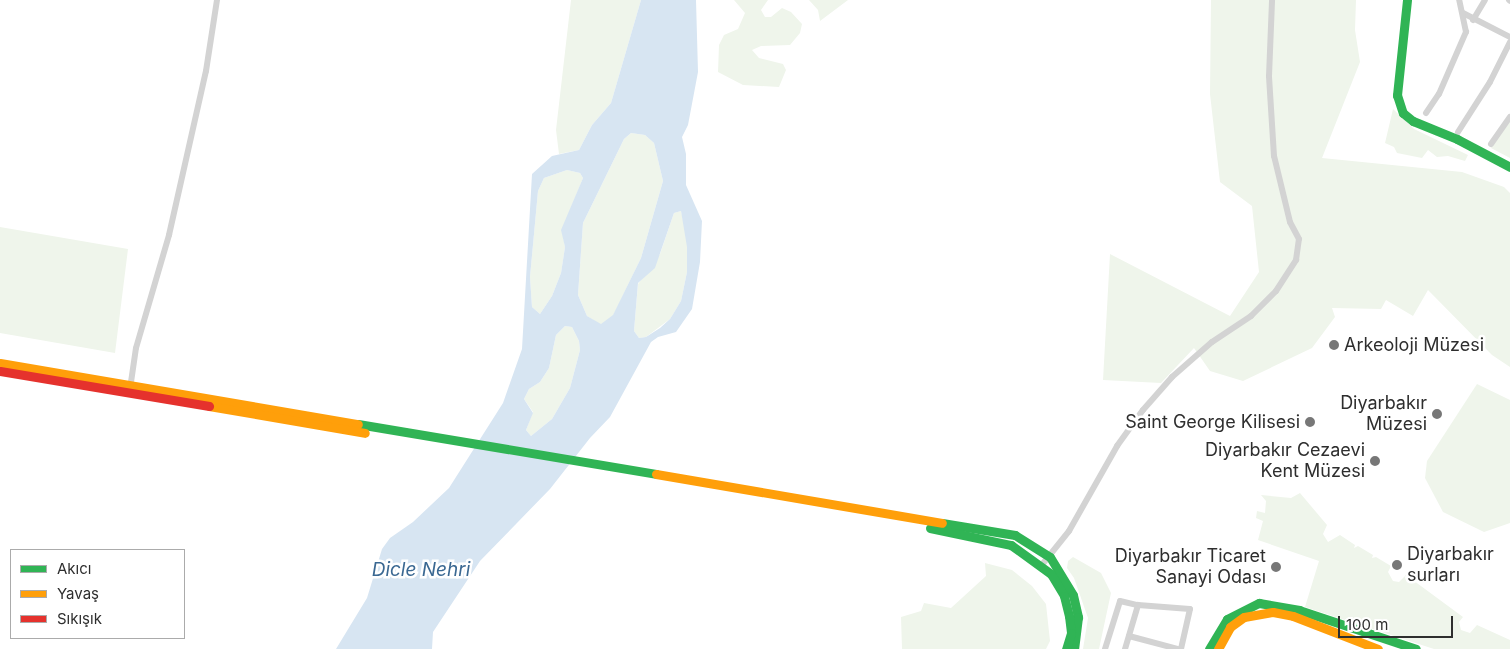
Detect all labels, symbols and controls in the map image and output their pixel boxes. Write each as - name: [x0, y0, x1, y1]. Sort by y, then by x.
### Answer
- place label: Arkeoloji Müzesi: [1344, 334, 1484, 356]
- marker: Arkeoloji Müzesi: [1328, 339, 1340, 351]
- place label: Diyarbakır Müzesi: [1340, 393, 1427, 436]
- marker: Diyarbakır Müzesi: [1431, 408, 1443, 420]
- place label: Saint George Kilisesi: [1125, 411, 1300, 433]
- marker: Saint George Kilisesi: [1304, 416, 1316, 428]
- place label: Diyarbakır Cezaevi Kent Müzesi: [1205, 440, 1365, 482]
- marker: Diyarbakır Cezaevi Kent Müzesi: [1369, 455, 1381, 467]
- place label: Diyarbakır surları: [1407, 544, 1494, 586]
- place label: Diyarbakır Ticaret Sanayi Odası: [1115, 546, 1266, 588]
- legend: [10, 549, 185, 639]
- text: Akıcı: [57, 559, 91, 578]
- water label: Dicle Nehri: [372, 559, 470, 581]
- marker: Diyarbakır surları: [1391, 559, 1403, 571]
- marker: Diyarbakır Ticaret Sanayi Odası: [1270, 561, 1282, 573]
- text: Yavaş: [57, 584, 99, 603]
- scale bar: [1340, 606, 1455, 638]
- text: Sıkışık: [57, 609, 102, 628]
- text: 100 m: [1346, 615, 1388, 634]

